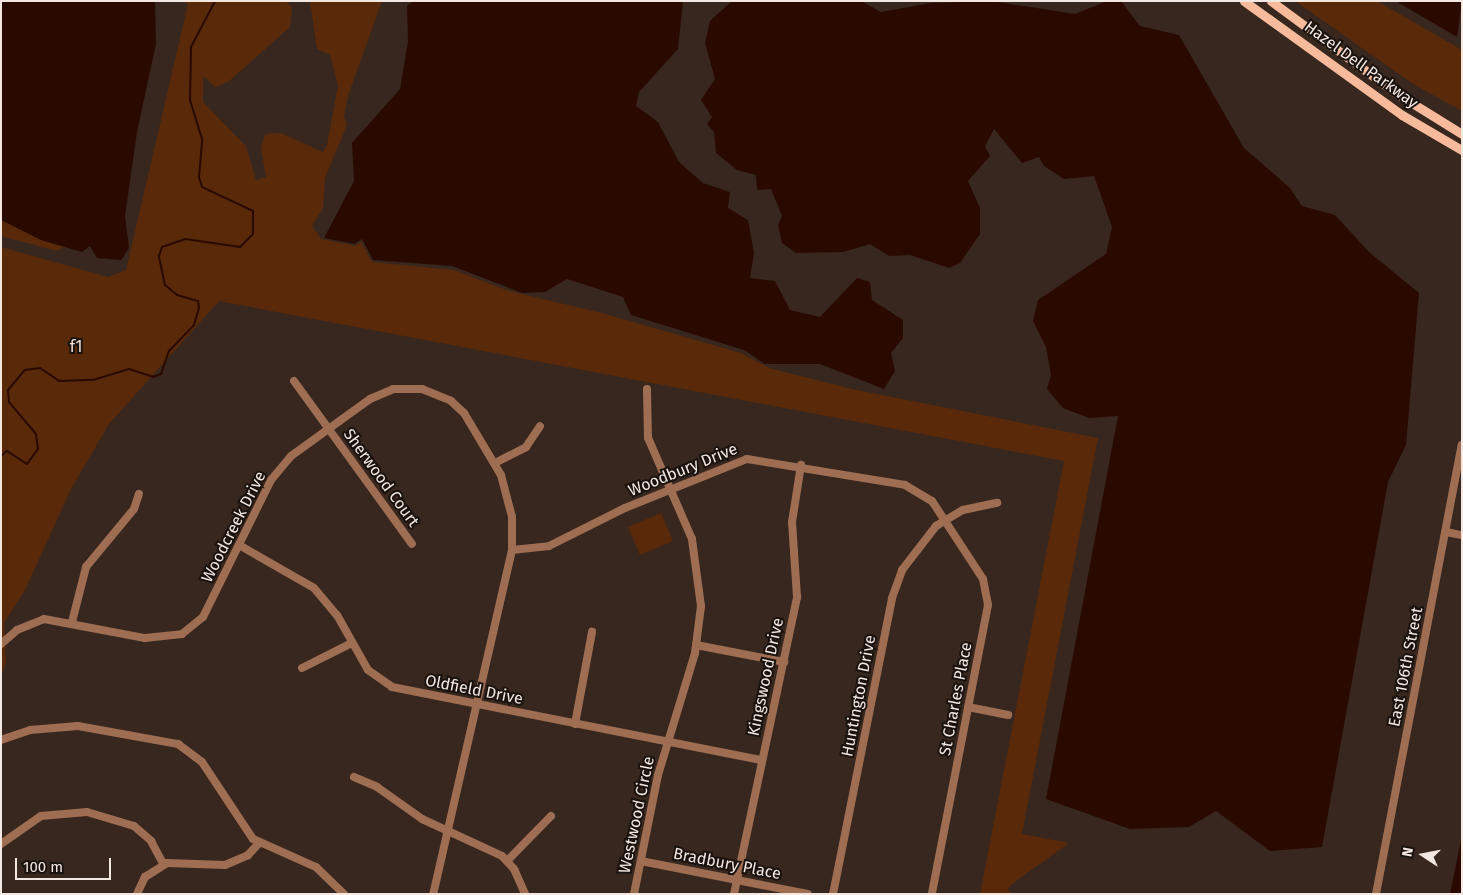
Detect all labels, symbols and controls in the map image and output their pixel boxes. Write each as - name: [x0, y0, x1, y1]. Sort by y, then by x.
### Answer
- street label: Hazel Dell Parkway: [1300, 17, 1422, 113]
- park label: f1: [70, 337, 82, 357]
- street label: Sherwood Court: [339, 425, 423, 531]
- street label: Woodbury Drive: [626, 439, 740, 501]
- street label: Woodcreek Drive: [198, 468, 270, 586]
- street label: East 106th Street: [1385, 605, 1427, 729]
- street label: Kingswood Drive: [744, 616, 788, 738]
- street label: Huntington Drive: [838, 634, 880, 758]
- street label: St Charles Place: [936, 641, 976, 757]
- street label: Oldfield Drive: [424, 671, 524, 709]
- street label: Westwood Circle: [615, 755, 659, 875]
- north arrow: [1398, 830, 1448, 880]
- street label: Bradbury Place: [672, 844, 782, 884]
- text: N: [1399, 846, 1417, 858]
- scale bar: [18, 848, 114, 880]
- text: 100 m: [23, 858, 63, 876]

